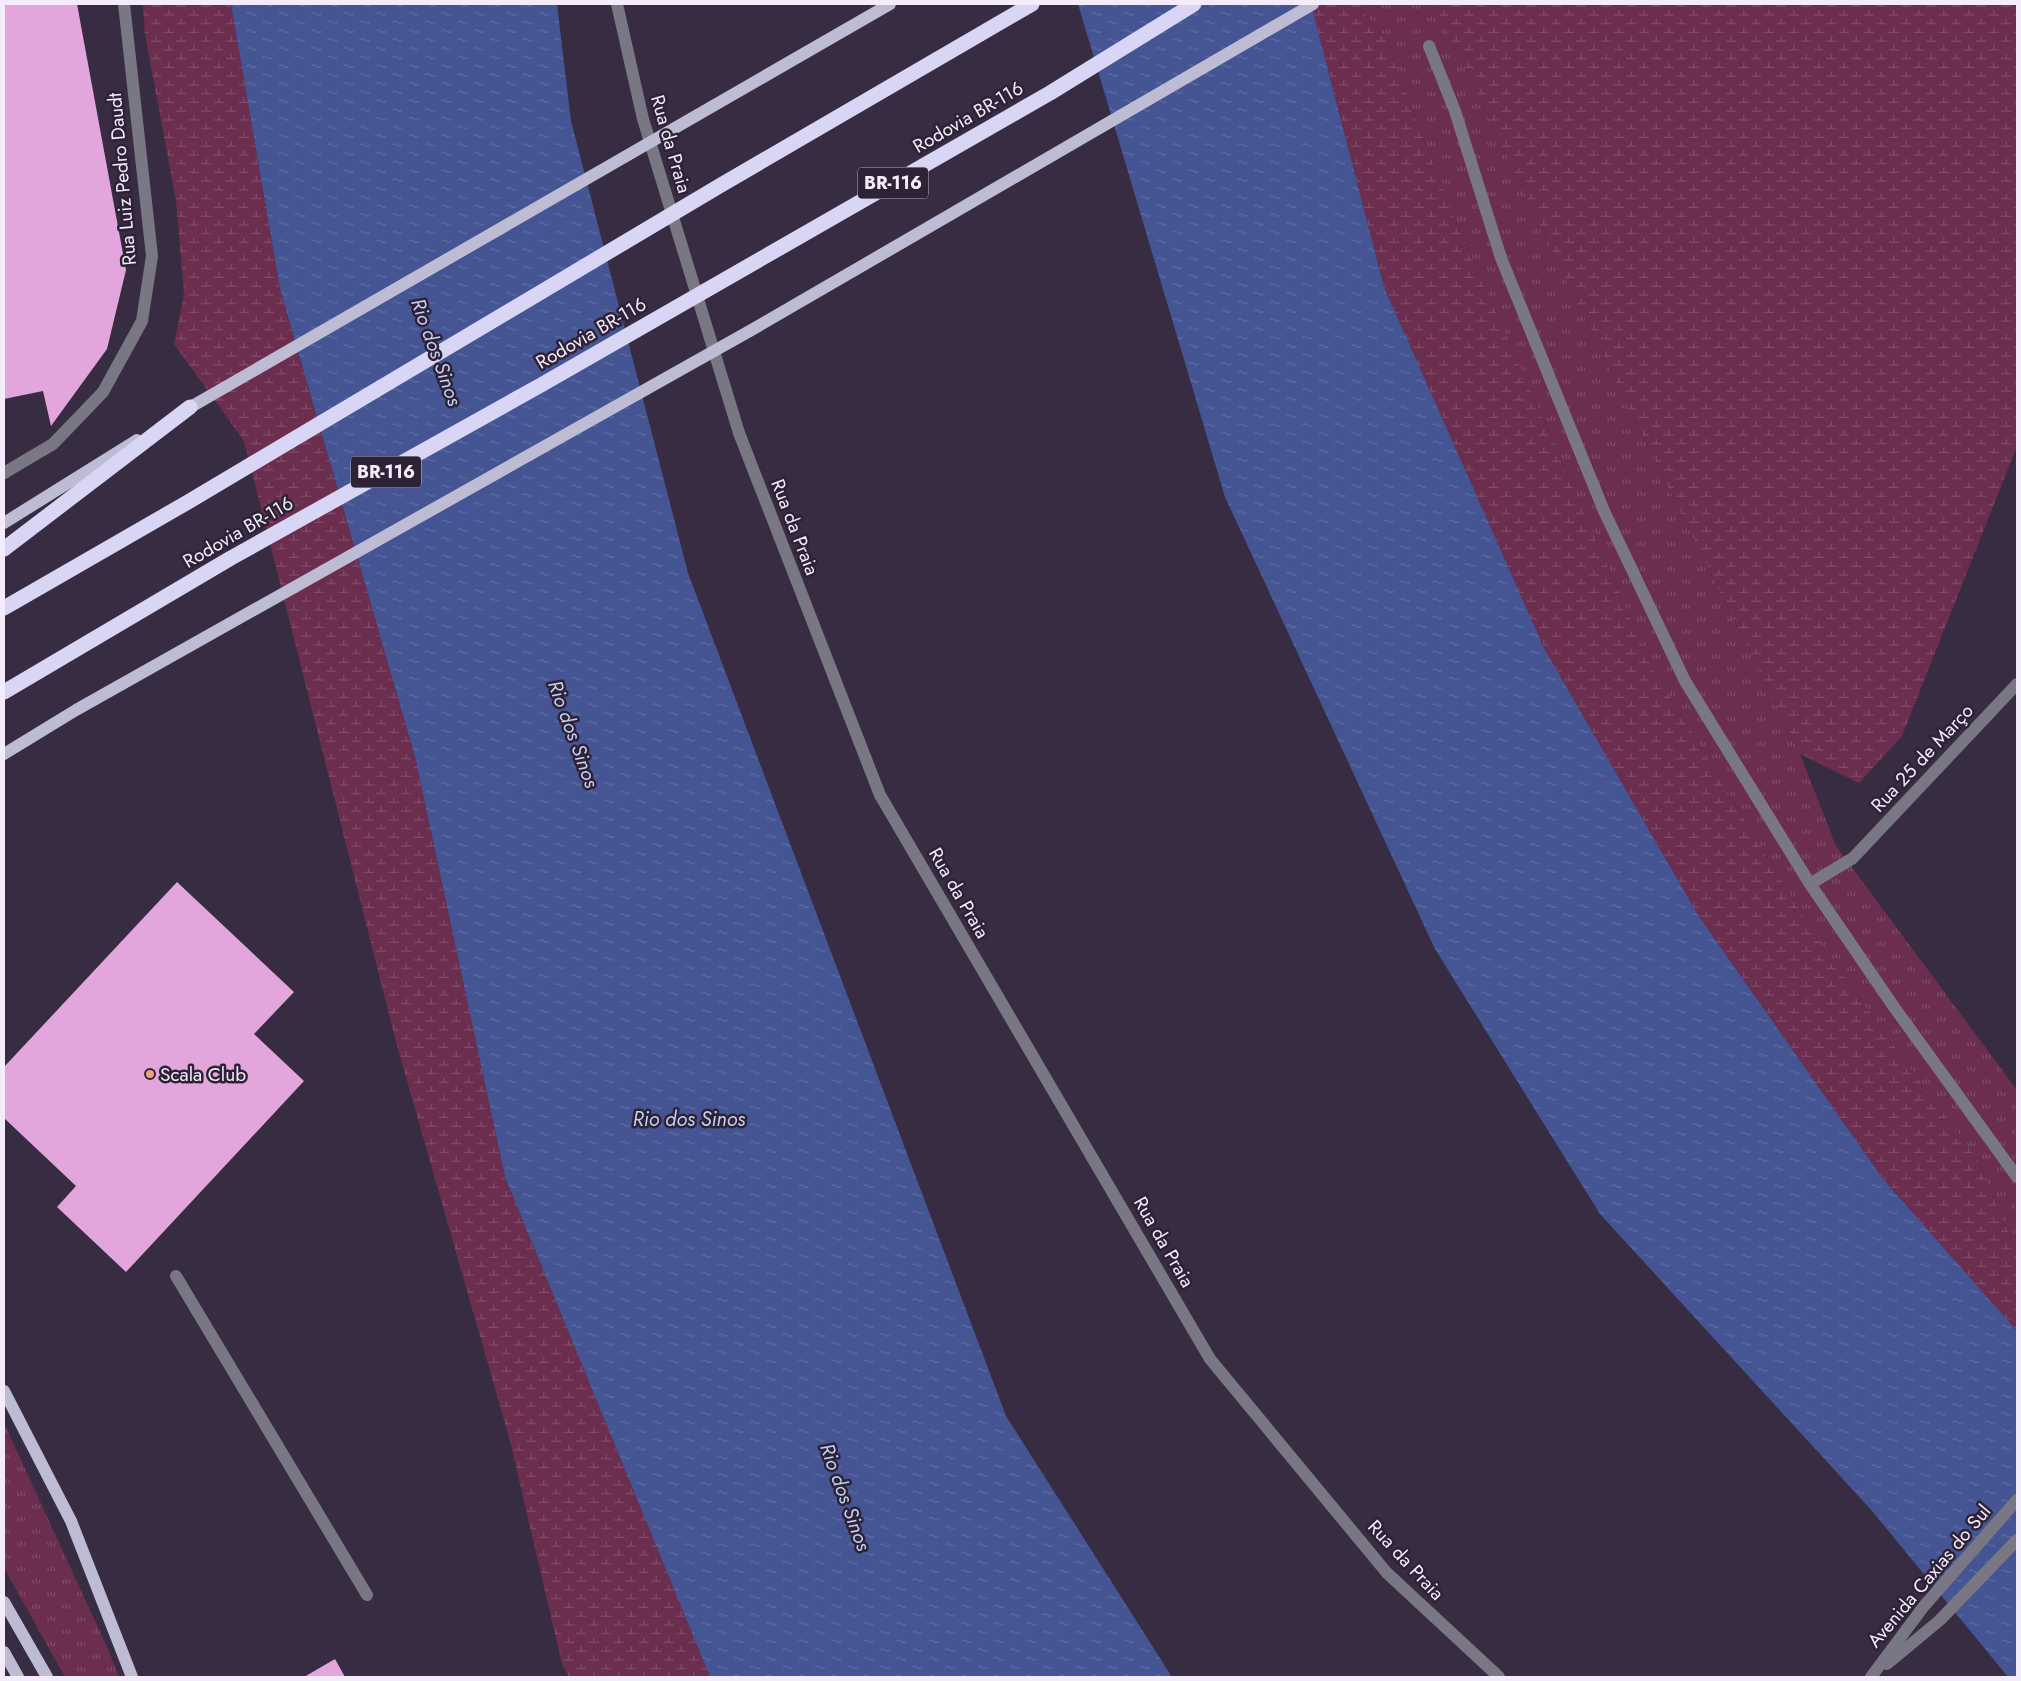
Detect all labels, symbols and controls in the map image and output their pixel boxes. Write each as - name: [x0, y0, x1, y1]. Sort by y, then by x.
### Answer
- street label: Rodovia BR-116: [908, 74, 1028, 160]
- street label: Rua Luiz Pedro Daudt: [101, 91, 143, 266]
- street label: Rua da Praia: [644, 92, 698, 196]
- road number: BR-116: [858, 168, 928, 198]
- street label: Rodovia BR-116: [531, 290, 651, 376]
- water label: Rio dos Sinos: [403, 294, 469, 410]
- road number: BR-116: [351, 457, 421, 488]
- street label: Rua da Praia: [764, 475, 826, 579]
- street label: Rodovia BR-116: [178, 489, 298, 575]
- water label: Rio dos Sinos: [540, 676, 606, 792]
- street label: Rua 25 de Março: [1865, 698, 1979, 818]
- street label: Rua da Praia: [922, 843, 996, 943]
- place label: Scala Club: [160, 1061, 246, 1088]
- marker: Scala Club: [144, 1068, 156, 1080]
- water label: Rio dos Sinos: [633, 1105, 745, 1134]
- street label: Rua da Praia: [1127, 1192, 1201, 1292]
- water label: Rio dos Sinos: [812, 1439, 878, 1555]
- street label: Avenida Caxias do Sul: [1861, 1499, 1997, 1653]
- street label: Rua da Praia: [1362, 1514, 1450, 1606]

